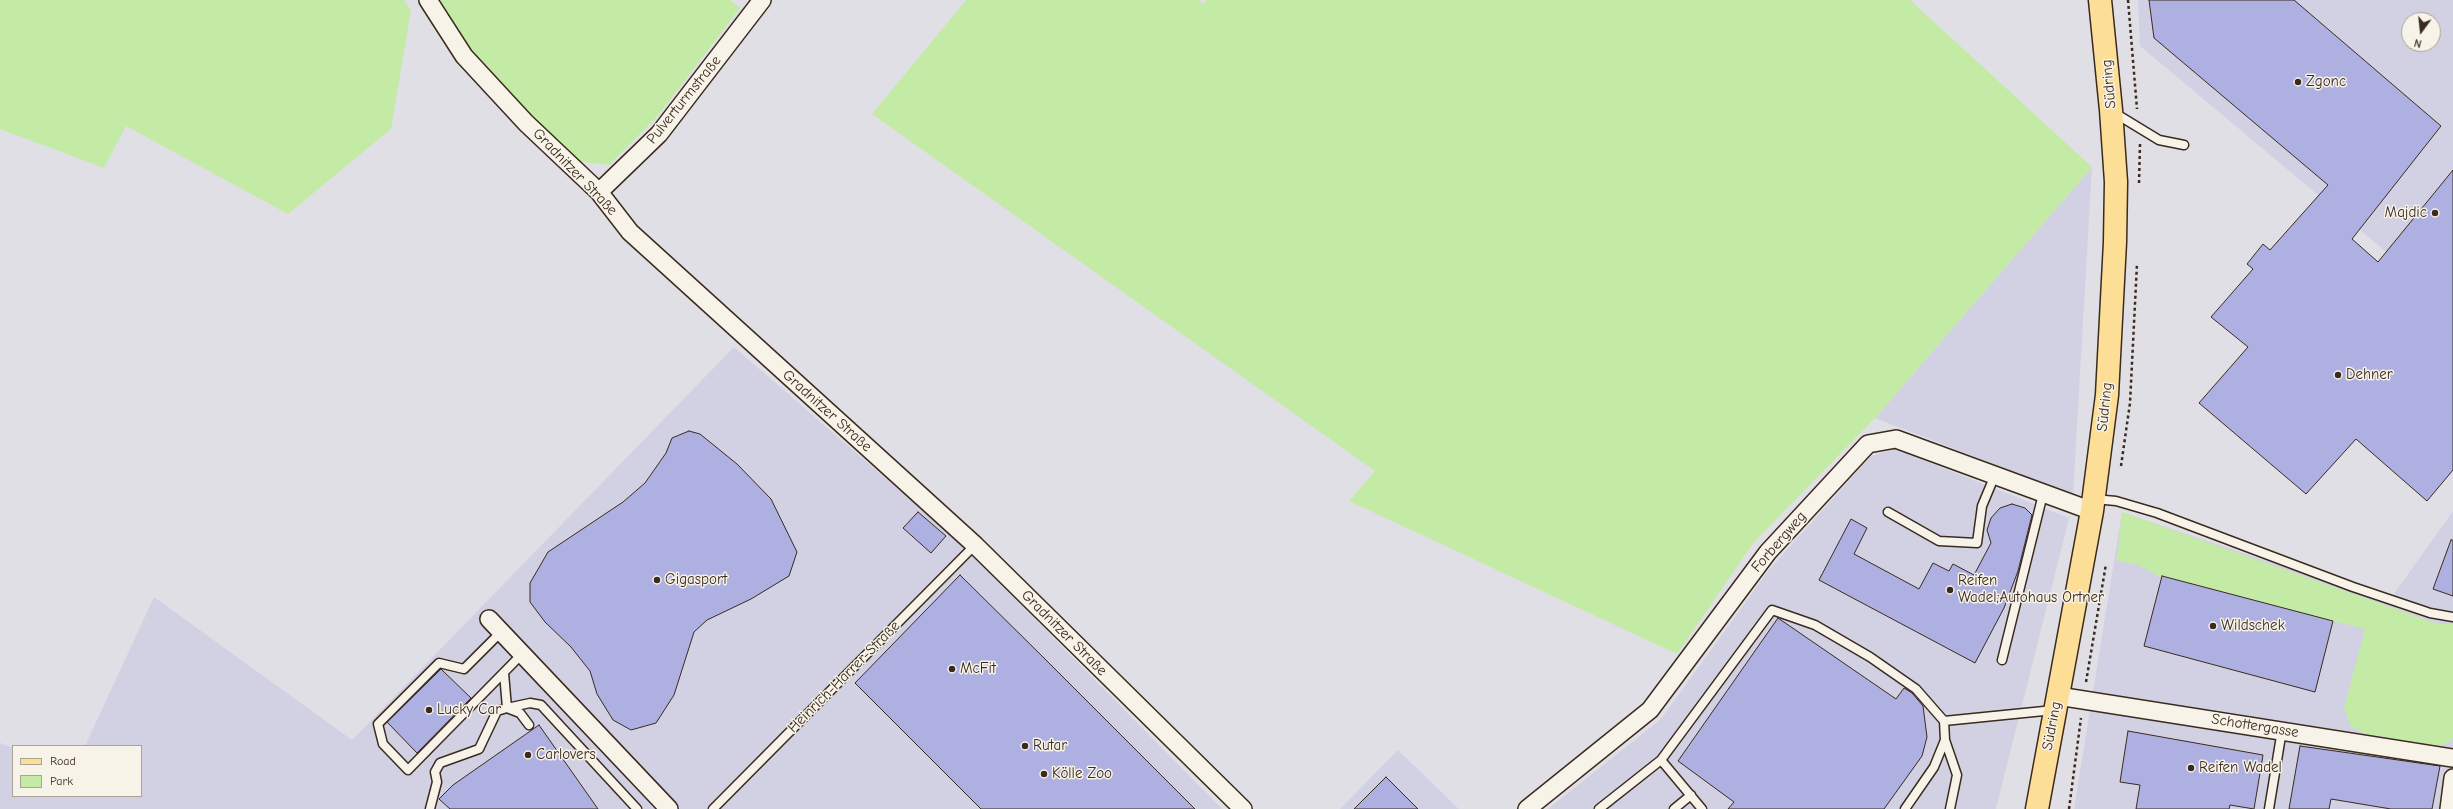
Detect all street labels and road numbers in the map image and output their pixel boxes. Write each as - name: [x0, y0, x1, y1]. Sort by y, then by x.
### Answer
- street label: Pulverturmstraße: [643, 52, 725, 148]
- street label: Südring: [2098, 59, 2120, 109]
- street label: Gradnitzer Straße: [529, 125, 621, 219]
- street label: Gradnitzer Straße: [779, 366, 875, 456]
- street label: Südring: [2093, 381, 2117, 433]
- street label: Forbergweg: [1748, 508, 1810, 576]
- street label: Gradnitzer Straße: [1017, 586, 1111, 680]
- street label: Heinrich-Harrer-Straße: [784, 617, 904, 737]
- street label: Südring: [2038, 700, 2066, 752]
- street label: Schottergasse: [2210, 710, 2300, 742]

